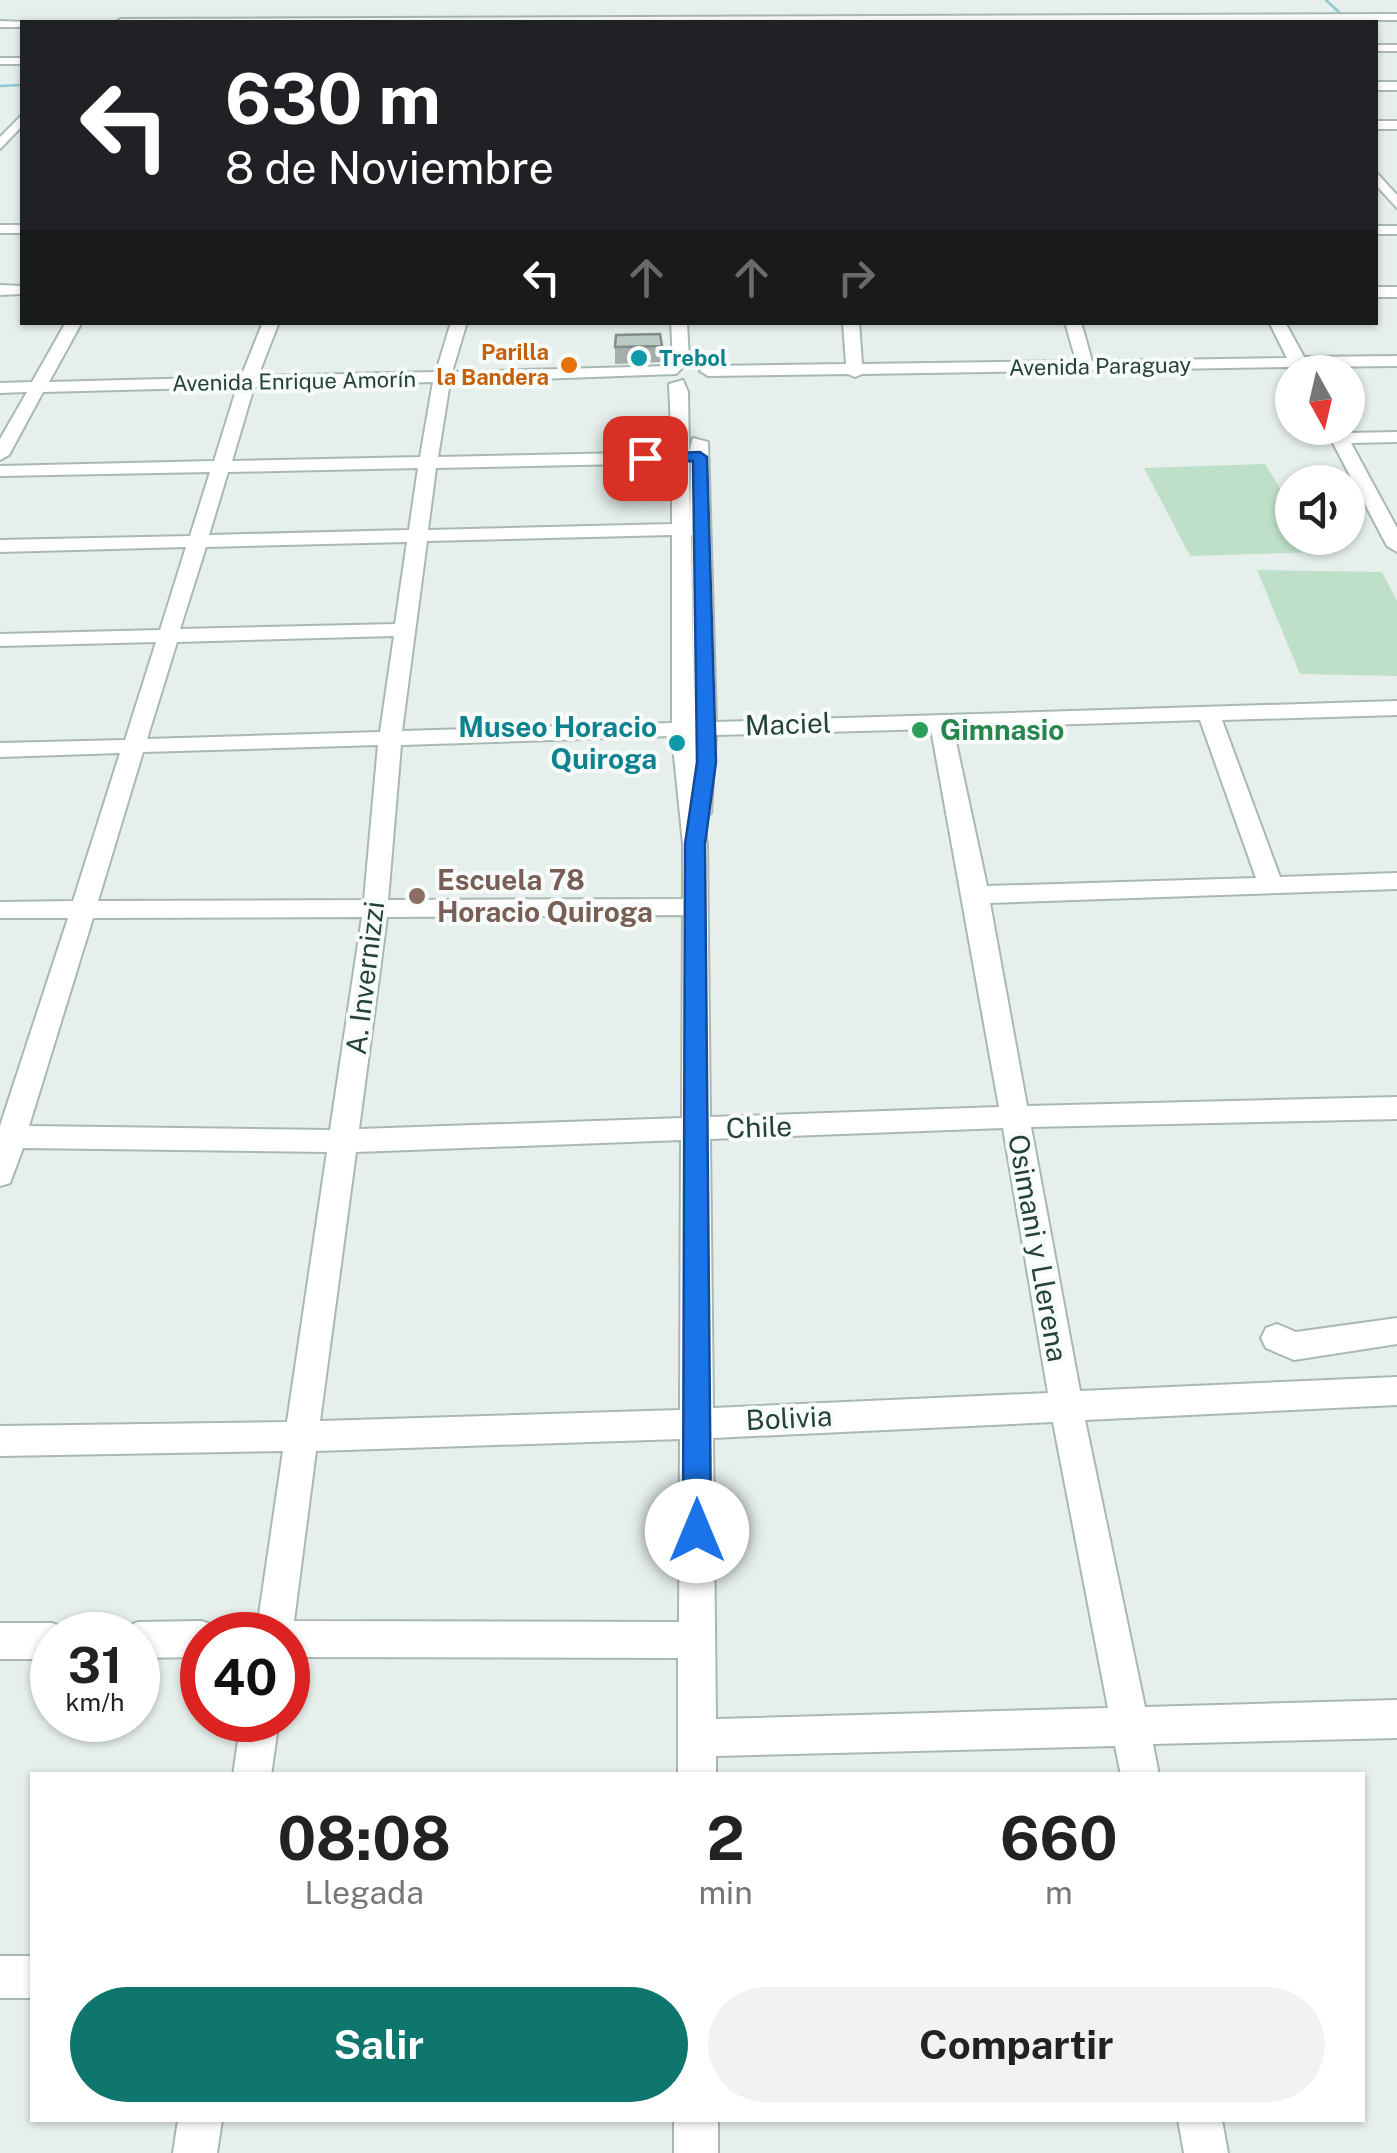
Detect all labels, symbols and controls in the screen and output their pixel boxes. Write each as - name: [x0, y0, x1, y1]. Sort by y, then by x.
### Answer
- text: 630 m: [225, 57, 441, 140]
- icon: left: [60, 60, 190, 190]
- text: 8 de Noviembre: [225, 141, 554, 194]
- icon: left: [514, 250, 569, 305]
- icon: ahead: [619, 250, 674, 305]
- icon: ahead: [724, 250, 779, 305]
- icon: right: [829, 250, 884, 305]
- place label: Parilla la Bandera: [437, 339, 549, 390]
- place label: Trebol: [659, 345, 727, 371]
- marker: Trebol: [628, 347, 650, 369]
- street label: Avenida Paraguay: [1009, 351, 1192, 381]
- marker: Parilla la Bandera: [558, 354, 580, 376]
- north arrow: [1275, 355, 1365, 445]
- map controls: [1275, 355, 1365, 555]
- street label: Avenida Enrique Amorín: [172, 366, 416, 396]
- pin: [603, 416, 688, 501]
- icon: arrive: [618, 431, 673, 486]
- button: sound: [1275, 465, 1365, 555]
- street label: Maciel: [744, 706, 832, 741]
- place label: Museo Horacio Quiroga: [458, 710, 657, 775]
- place label: Gimnasio: [940, 713, 1064, 746]
- marker: Gimnasio: [909, 719, 931, 741]
- marker: Museo Horacio Quiroga: [666, 732, 688, 754]
- place label: Escuela 78 Horacio Quiroga: [437, 863, 653, 928]
- marker: Escuela 78 Horacio Quiroga: [406, 885, 428, 907]
- street label: A. Invernizzi: [339, 899, 390, 1057]
- street label: Chile: [725, 1109, 793, 1144]
- street label: Osimani y Llerena: [1002, 1131, 1075, 1364]
- street label: Bolivia: [745, 1399, 833, 1436]
- position arrow: [645, 1479, 749, 1583]
- speed limit sign: 40: [180, 1612, 310, 1742]
- text: 31: [68, 1635, 122, 1694]
- text: km/h: [66, 1687, 124, 1717]
- text: 08:08: [277, 1803, 451, 1874]
- text: 2: [706, 1803, 745, 1874]
- text: 660: [1000, 1803, 1118, 1874]
- text: Llegada: [305, 1874, 424, 1911]
- text: min: [698, 1874, 753, 1911]
- text: m: [1045, 1874, 1073, 1911]
- button: Salir: [70, 1987, 688, 2102]
- button: Compartir: [708, 1987, 1325, 2102]

